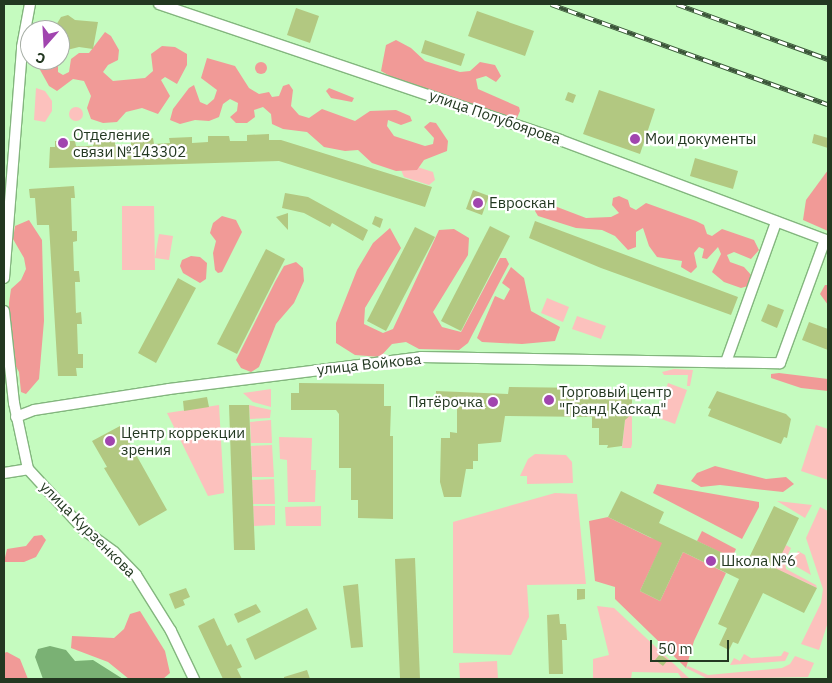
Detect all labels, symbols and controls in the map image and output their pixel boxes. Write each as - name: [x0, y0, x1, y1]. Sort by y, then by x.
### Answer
- north arrow: [20, 20, 70, 70]
- text: С: [33, 48, 48, 68]
- street label: улица Полубоярова: [427, 86, 563, 148]
- place label: Отделение связи №143302: [73, 125, 186, 160]
- place label: Мои документы: [645, 130, 756, 148]
- marker: Мои документы: [629, 133, 641, 145]
- marker: Отделение связи №143302: [57, 137, 69, 149]
- place label: Евроскан: [489, 194, 556, 212]
- marker: Евроскан: [471, 196, 485, 210]
- street label: улица Войкова: [316, 350, 422, 378]
- place label: Торговый центр "Гранд Каскад": [559, 382, 672, 417]
- place label: Пятёрочка: [408, 393, 483, 411]
- marker: Торговый центр "Гранд Каскад": [543, 394, 555, 406]
- marker: Пятёрочка: [487, 396, 499, 408]
- place label: Центр коррекции зрения: [121, 423, 245, 458]
- marker: Центр коррекции зрения: [103, 434, 117, 448]
- street label: улица Курзенкова: [36, 477, 140, 581]
- place label: Школа №6: [721, 552, 796, 570]
- marker: Школа №6: [705, 555, 717, 567]
- scale bar: [652, 630, 731, 662]
- text: 50 m: [658, 639, 693, 658]

